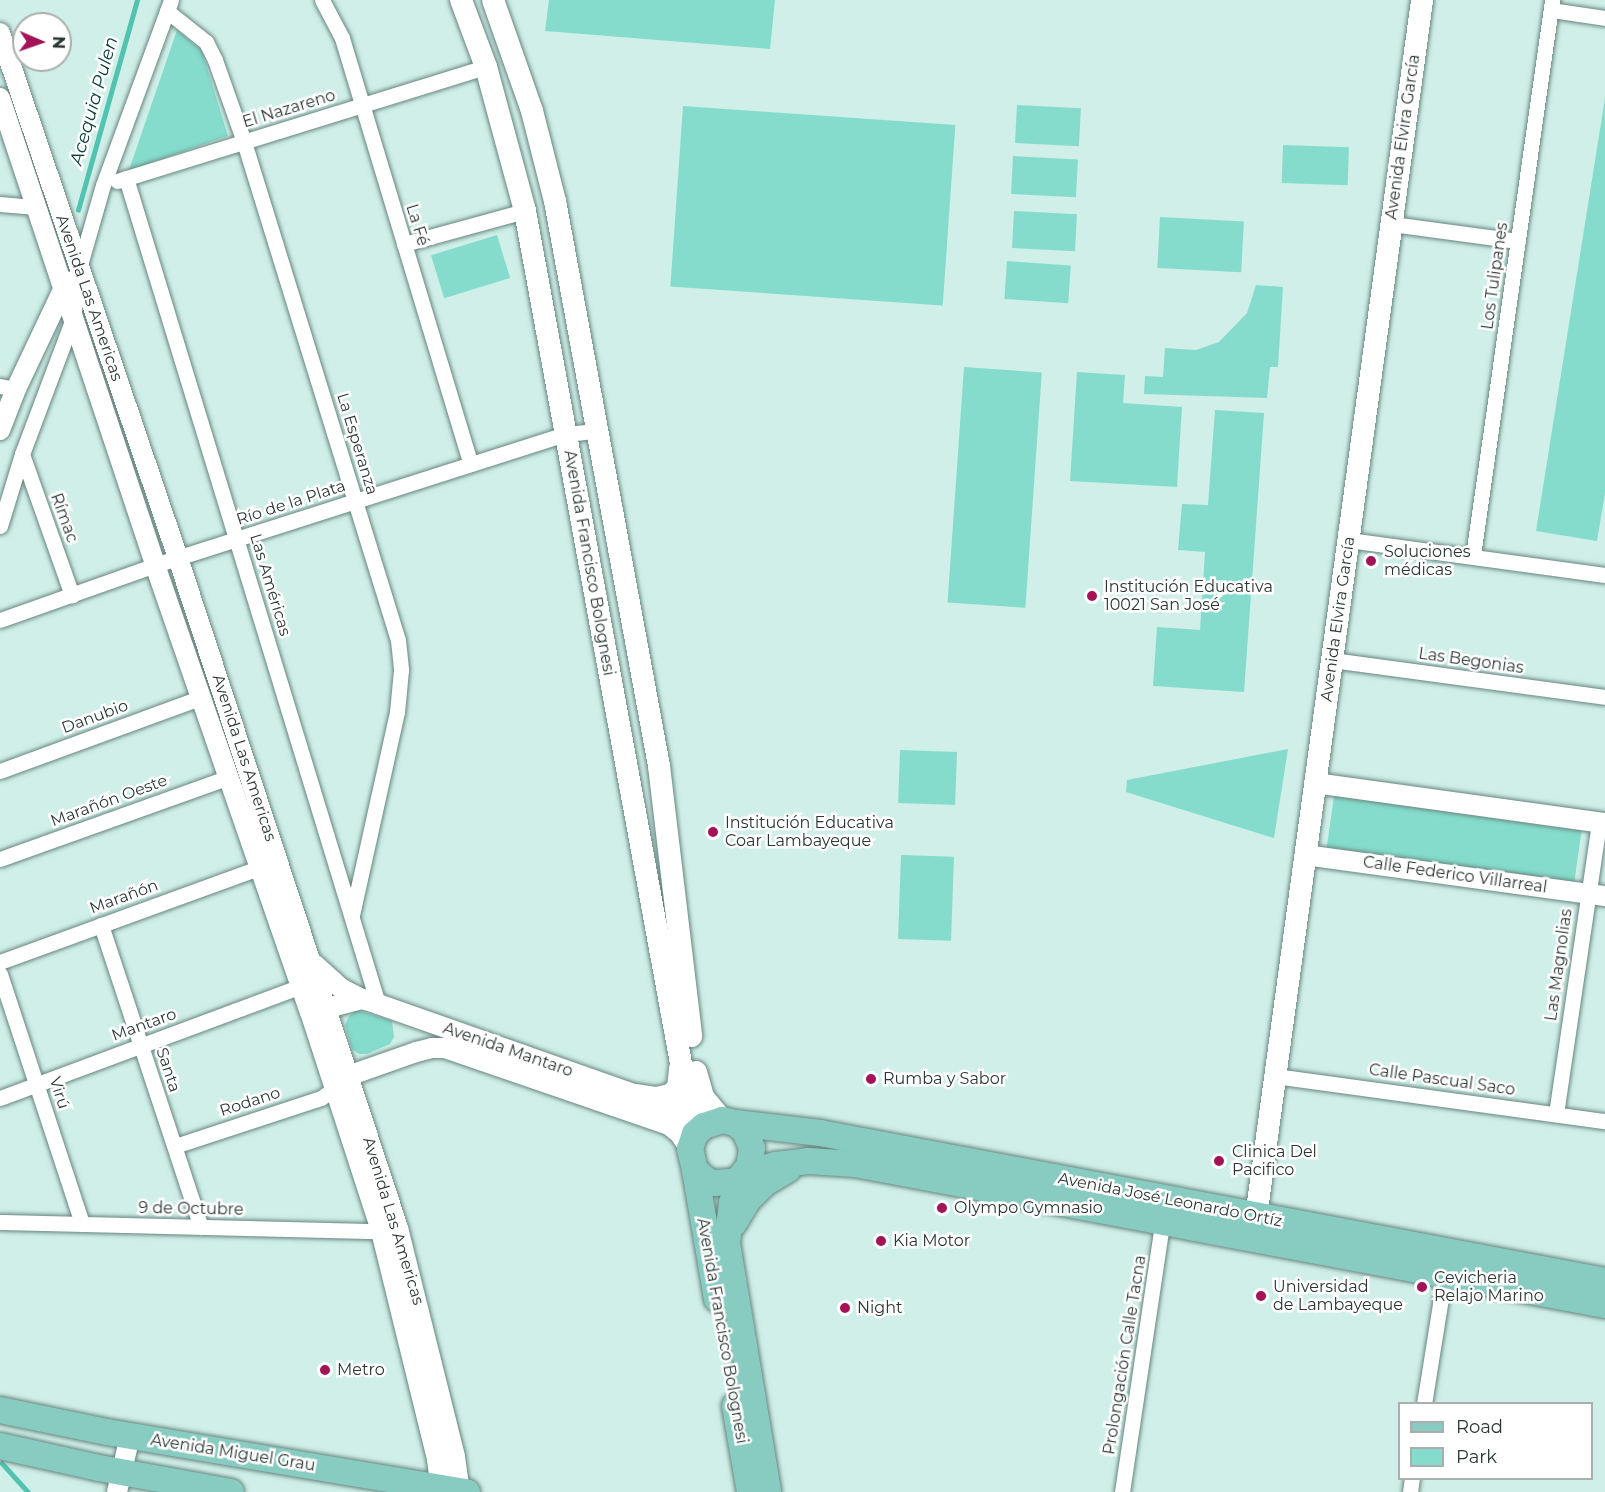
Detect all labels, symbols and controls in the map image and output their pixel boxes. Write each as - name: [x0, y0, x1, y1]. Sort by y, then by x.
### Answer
- north arrow: [12, 12, 72, 72]
- water label: Acequia Pulen: [65, 34, 123, 168]
- text: N: [49, 36, 68, 49]
- street label: Avenida Elvira García: [1382, 53, 1424, 221]
- street label: El Nazareno: [240, 86, 338, 132]
- street label: La Fé: [402, 202, 432, 248]
- street label: Avenida Las Americas: [52, 212, 126, 384]
- street label: Los Tulipanes: [1478, 221, 1512, 331]
- street label: La Esperanza: [332, 391, 382, 497]
- street label: Avenida Francisco Bolognesi: [560, 449, 618, 677]
- street label: Río de la Plata: [234, 476, 348, 530]
- street label: Rímac: [46, 491, 82, 545]
- street label: Las Américas: [245, 532, 295, 638]
- street label: Avenida Elvira García: [1317, 535, 1359, 703]
- place label: Soluciones médicas: [1384, 542, 1470, 580]
- marker: Soluciones médicas: [1362, 552, 1380, 570]
- place label: Institución Educativa 10021 San José: [1104, 577, 1273, 615]
- marker: Institución Educativa 10021 San José: [1085, 589, 1099, 603]
- street label: Las Begonias: [1417, 644, 1525, 678]
- street label: Avenida Las Americas: [208, 672, 280, 844]
- street label: Danubio: [59, 696, 131, 738]
- street label: Marañón Oeste: [48, 771, 170, 831]
- place label: Institución Educativa Coar Lambayeque: [725, 813, 894, 851]
- marker: Institución Educativa Coar Lambayeque: [706, 825, 720, 839]
- street label: Calle Federico Villarreal: [1362, 853, 1548, 897]
- street label: Marañón: [87, 876, 161, 918]
- street label: Las Magnolias: [1542, 908, 1576, 1022]
- street label: Mantaro: [109, 1004, 179, 1046]
- street label: Avenida Mantaro: [441, 1019, 575, 1081]
- street label: Santa: [152, 1045, 184, 1095]
- street label: Calle Pascual Saco: [1368, 1060, 1516, 1100]
- place label: Rumba y Sabor: [883, 1069, 1006, 1089]
- marker: Rumba y Sabor: [864, 1072, 878, 1086]
- street label: Virú: [45, 1075, 73, 1111]
- street label: Rodano: [217, 1083, 283, 1121]
- street label: Avenida Las Americas: [358, 1135, 428, 1307]
- place label: Clinica Del Pacifico: [1232, 1142, 1317, 1180]
- marker: Clinica Del Pacifico: [1210, 1152, 1228, 1170]
- street label: Avenida José Leonardo Ortíz: [1056, 1169, 1284, 1231]
- street label: 9 de Octubre: [138, 1198, 244, 1220]
- place label: Olympo Gymnasio: [954, 1198, 1103, 1218]
- marker: Olympo Gymnasio: [935, 1201, 949, 1215]
- street label: Avenida Francisco Bolognesi: [693, 1217, 751, 1445]
- place label: Kia Motor: [893, 1231, 970, 1251]
- marker: Kia Motor: [874, 1234, 888, 1248]
- street label: Prolongación Calle Tacna: [1100, 1254, 1150, 1456]
- place label: Cevicheria Relajo Marino: [1434, 1268, 1544, 1306]
- place label: Universidad de Lambayeque: [1273, 1277, 1403, 1315]
- marker: Cevicheria Relajo Marino: [1415, 1280, 1429, 1294]
- marker: Universidad de Lambayeque: [1254, 1289, 1268, 1303]
- place label: Night: [857, 1298, 903, 1318]
- marker: Night: [838, 1301, 852, 1315]
- place label: Metro: [337, 1360, 385, 1380]
- marker: Metro: [318, 1363, 332, 1377]
- legend: [1398, 1402, 1593, 1480]
- text: Road: [1456, 1416, 1503, 1438]
- street label: Avenida Miguel Grau: [149, 1430, 317, 1476]
- text: Park: [1456, 1446, 1497, 1468]

